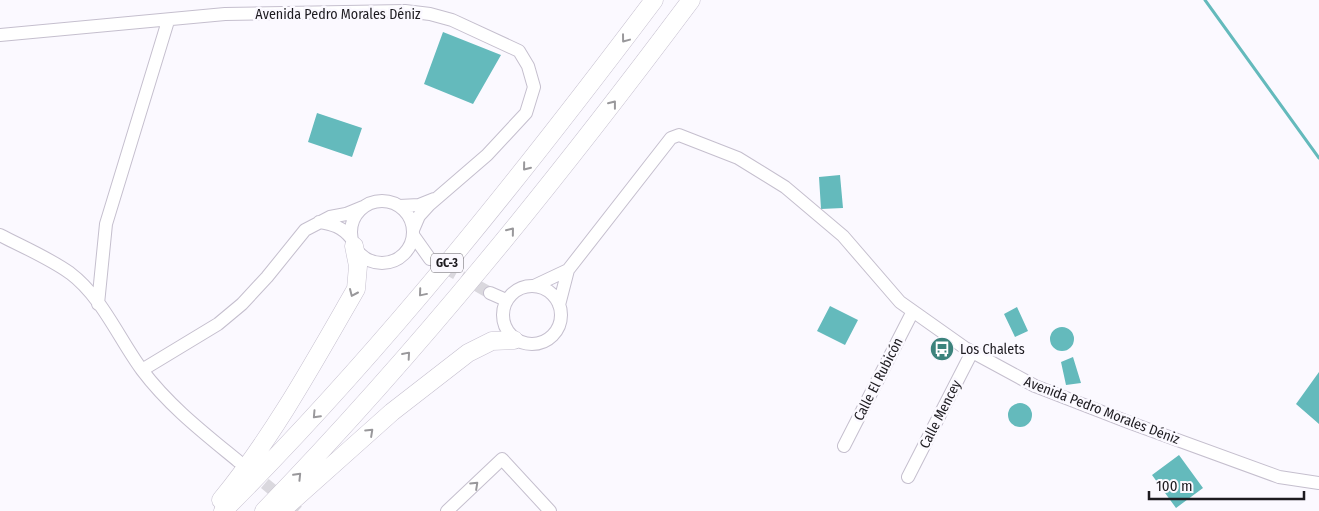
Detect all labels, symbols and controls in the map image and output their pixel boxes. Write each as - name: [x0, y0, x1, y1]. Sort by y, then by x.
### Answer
- street label: Avenida Pedro Morales Déniz: [255, 6, 421, 23]
- one-way arrow: [622, 33, 631, 43]
- one-way arrow: [607, 101, 615, 110]
- one-way arrow: [522, 162, 531, 171]
- one-way arrow: [506, 228, 514, 237]
- road number: GC-3: [431, 254, 463, 272]
- one-way arrow: [419, 287, 428, 296]
- one-way arrow: [348, 288, 359, 297]
- street label: Calle El Rubicón: [850, 335, 907, 424]
- bus stop icon: Los Chalets: [929, 336, 955, 362]
- place label: Los Chalets: [960, 341, 1025, 358]
- one-way arrow: [401, 352, 410, 361]
- street label: Avenida Pedro Morales Déniz: [1022, 373, 1182, 448]
- street label: Calle Mencey: [916, 377, 965, 451]
- one-way arrow: [313, 410, 322, 419]
- one-way arrow: [364, 429, 373, 438]
- scale bar: [1149, 468, 1304, 500]
- one-way arrow: [292, 473, 301, 482]
- text: 100 m: [1156, 477, 1193, 495]
- one-way arrow: [469, 482, 478, 491]

